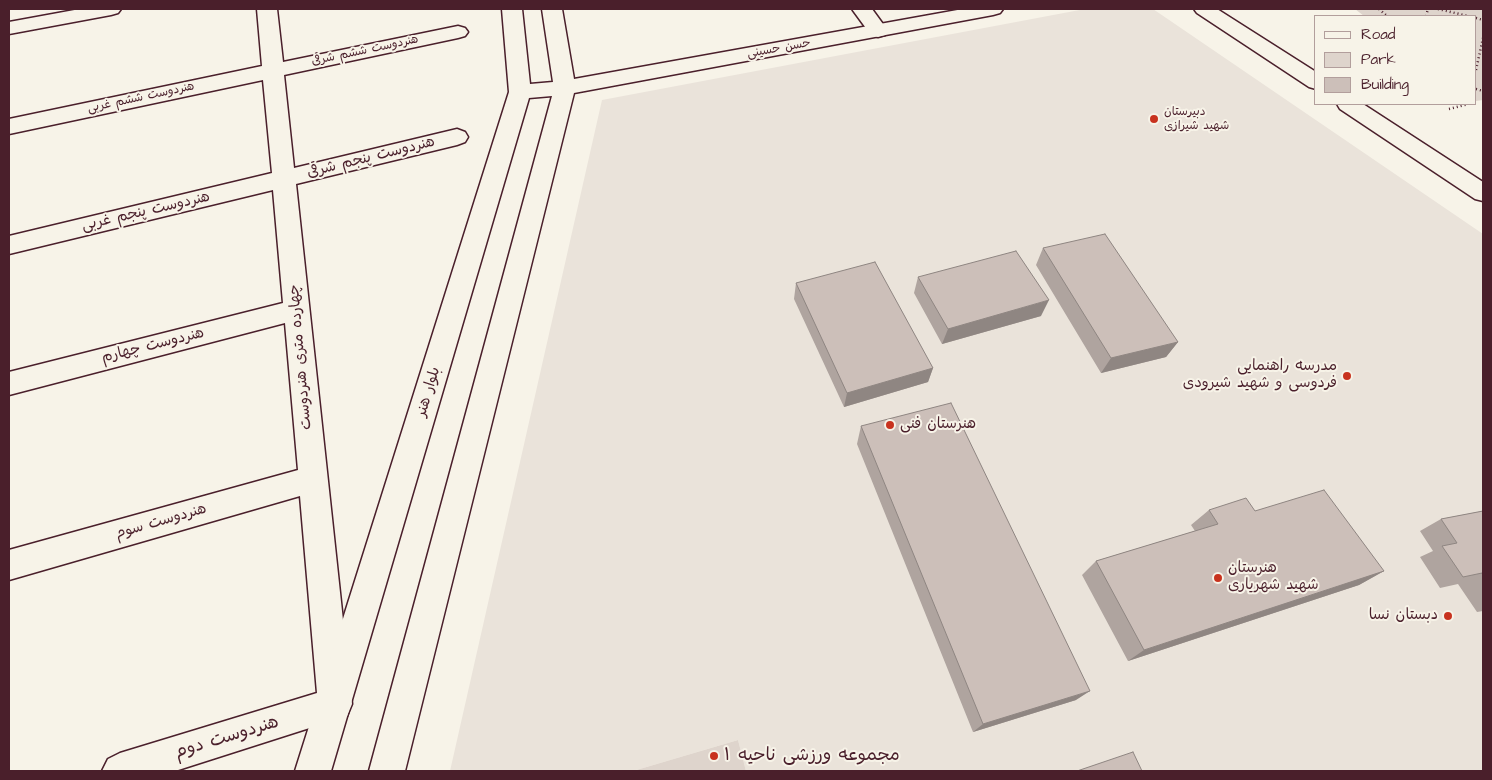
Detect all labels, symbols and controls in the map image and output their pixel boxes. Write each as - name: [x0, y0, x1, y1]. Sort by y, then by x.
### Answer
- legend: [1314, 15, 1477, 105]
- text: Road: [1361, 24, 1395, 45]
- street label: هنردوست ششم شرقی: [310, 33, 420, 69]
- street label: حسن حسینی: [746, 36, 812, 62]
- text: Park: [1361, 49, 1396, 70]
- text: Building: [1361, 74, 1409, 95]
- street label: هنردوست ششم غربی: [86, 80, 196, 116]
- place label: دبیرستان شهید شیرازی: [1164, 105, 1229, 133]
- marker: دبیرستان شهید شیرازی: [1148, 113, 1160, 125]
- street label: هنردوست پنجم شرقی: [305, 133, 437, 183]
- street label: هنردوست پنجم غربی: [80, 188, 212, 236]
- street label: چهارده متری هنردوست: [286, 283, 316, 431]
- street label: هنردوست چهارم: [100, 325, 206, 367]
- place label: مدرسه راهنمایی فردوسی و شهید شیرودی: [1183, 358, 1337, 393]
- street label: بلوار هنر: [413, 365, 445, 419]
- marker: مدرسه راهنمایی فردوسی و شهید شیرودی: [1341, 370, 1353, 382]
- place label: هنرستان فنی: [900, 416, 976, 434]
- marker: هنرستان فنی: [884, 419, 896, 431]
- street label: هنردوست سوم: [113, 500, 209, 544]
- place label: هنرستان شهید شهریاری: [1228, 560, 1319, 595]
- marker: هنرستان شهید شهریاری: [1212, 572, 1224, 584]
- place label: دبستان نسا: [1369, 607, 1438, 625]
- marker: دبستان نسا: [1442, 610, 1454, 622]
- street label: هنردوست دوم: [172, 712, 282, 764]
- place label: مجموعه ورزشی ناحیه ۱: [724, 745, 900, 767]
- marker: مجموعه ورزشی ناحیه ۱: [708, 750, 720, 762]

